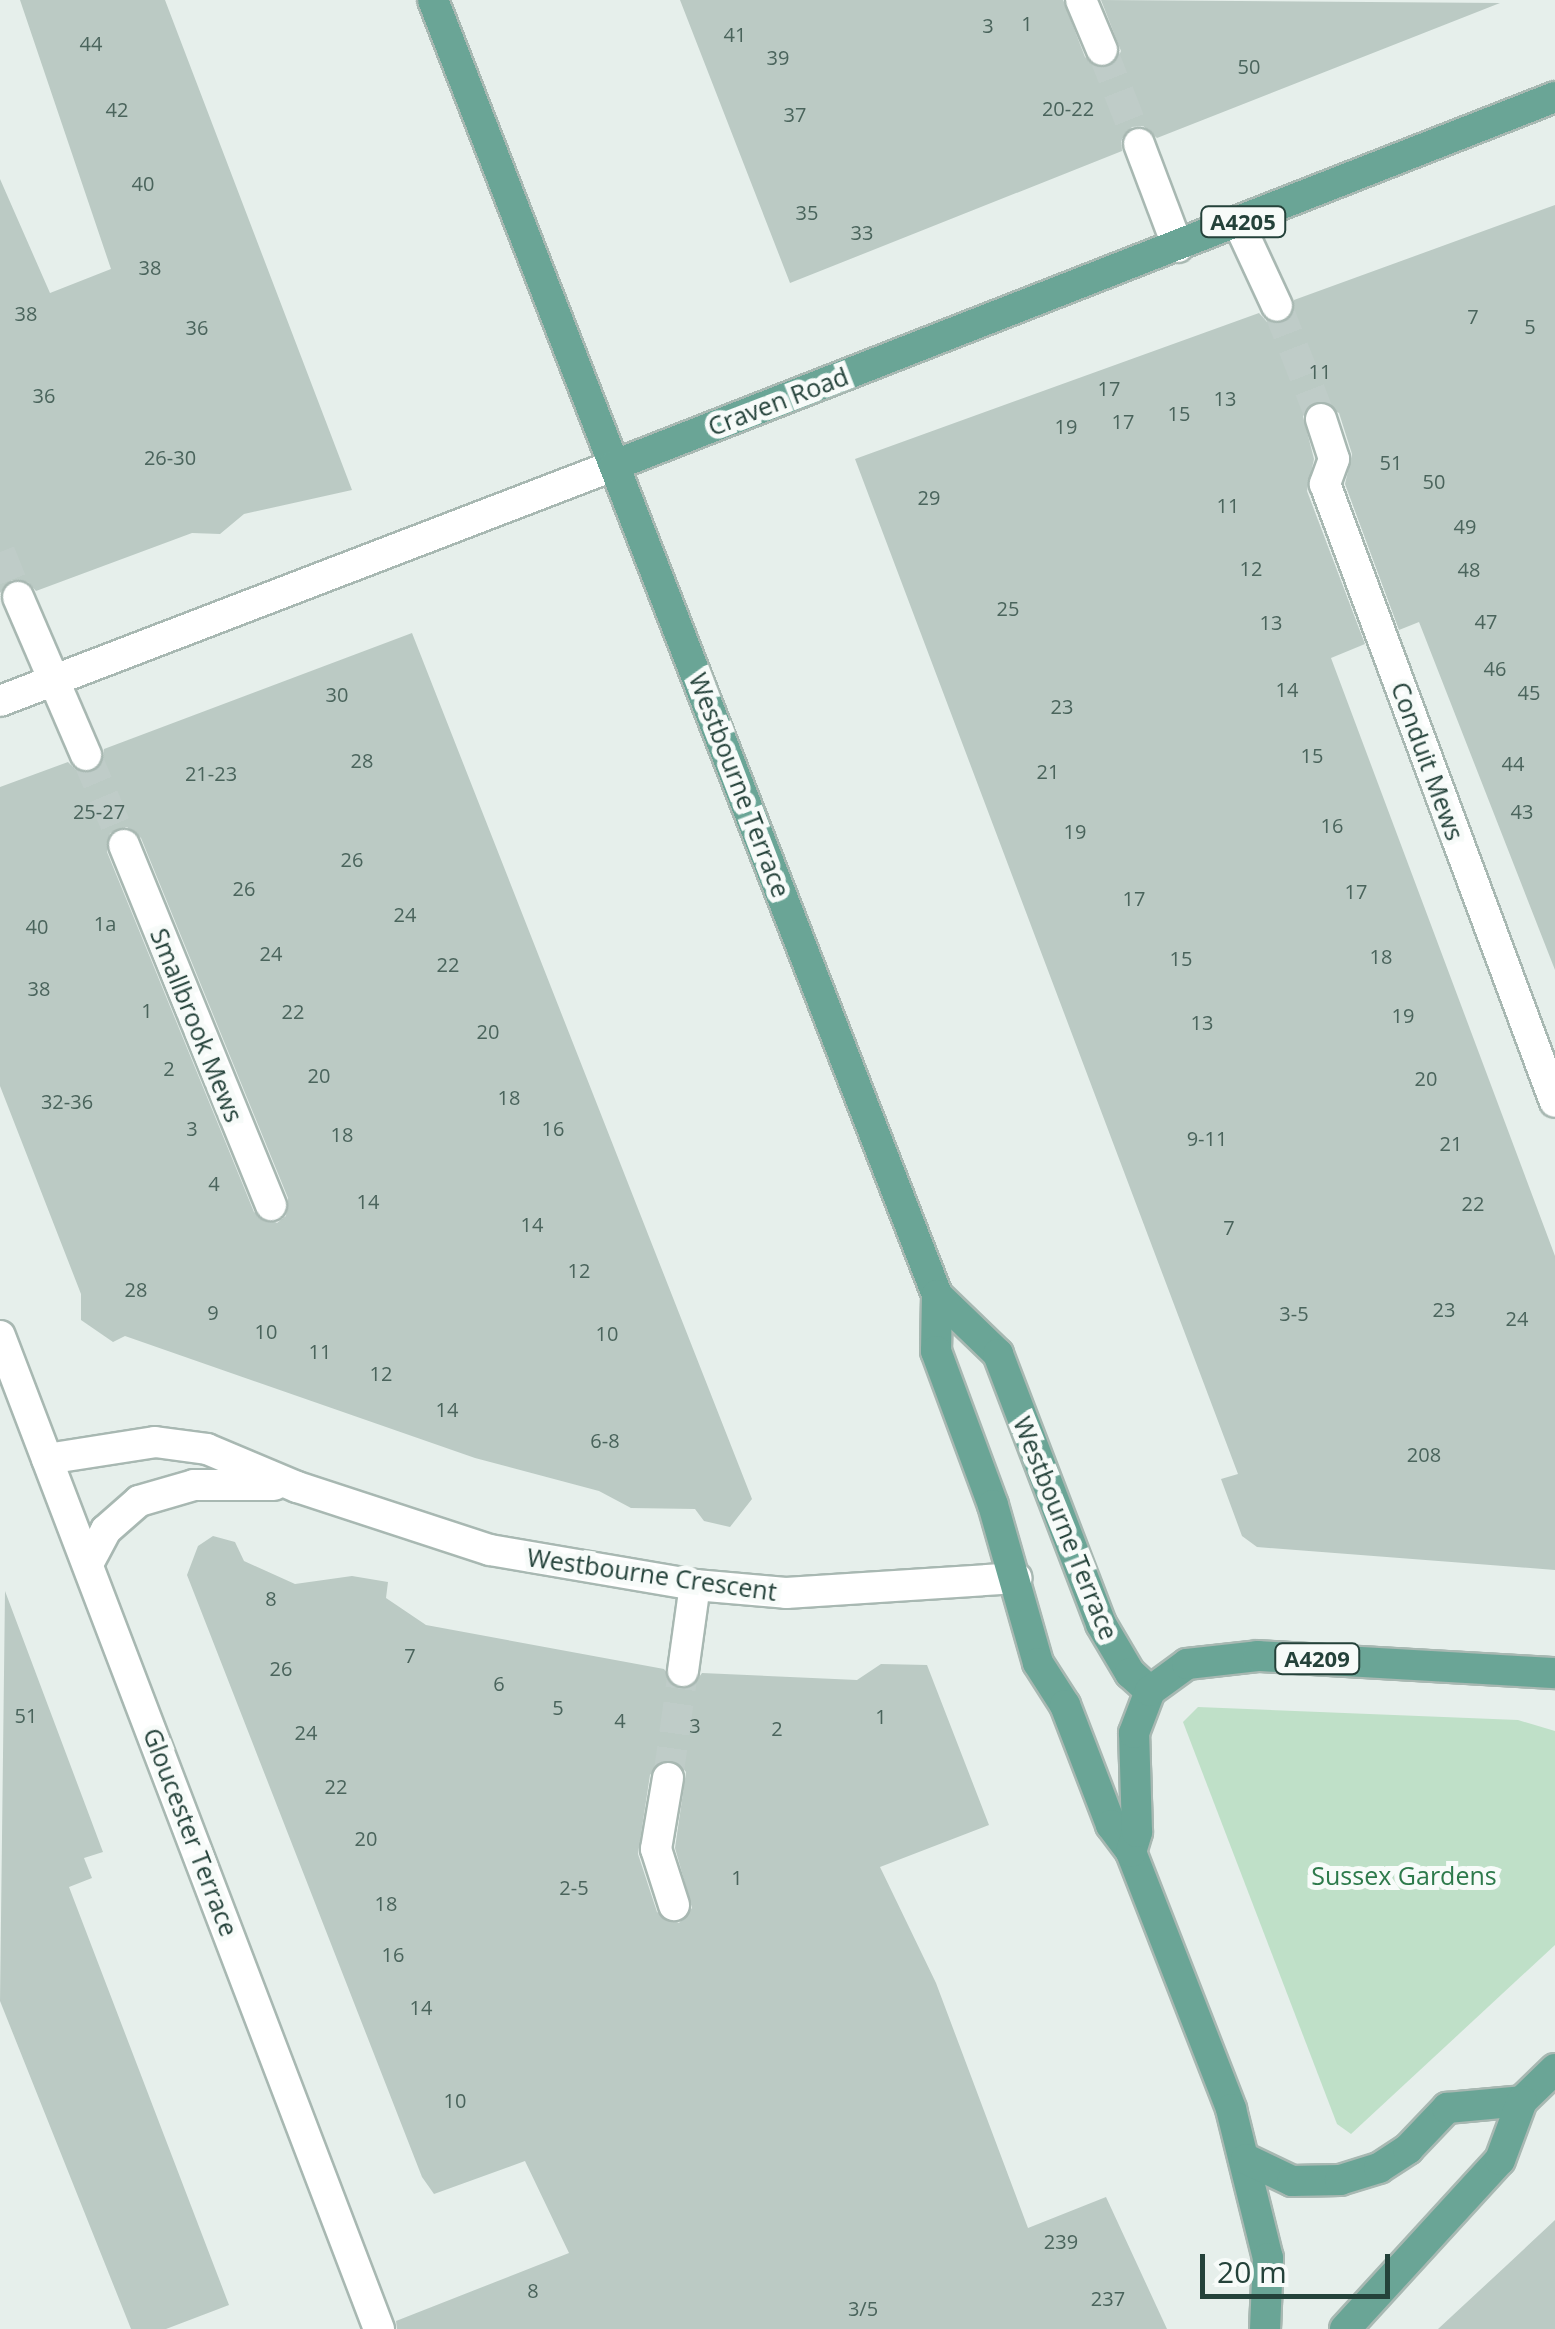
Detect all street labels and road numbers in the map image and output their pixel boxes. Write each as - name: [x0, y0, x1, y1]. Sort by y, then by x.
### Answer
- road number: A4205: [1198, 205, 1288, 239]
- street label: Craven Road: [704, 361, 852, 441]
- street label: Westbourne Terrace: [683, 669, 797, 901]
- street label: Conduit Mews: [1385, 678, 1471, 844]
- street label: Smallbrook Mews: [144, 924, 250, 1126]
- street label: Westbourne Terrace: [1008, 1412, 1124, 1644]
- street label: Westbourne Crescent: [525, 1542, 779, 1606]
- road number: A4209: [1272, 1642, 1362, 1676]
- street label: Gloucester Terrace: [137, 1724, 245, 1940]

